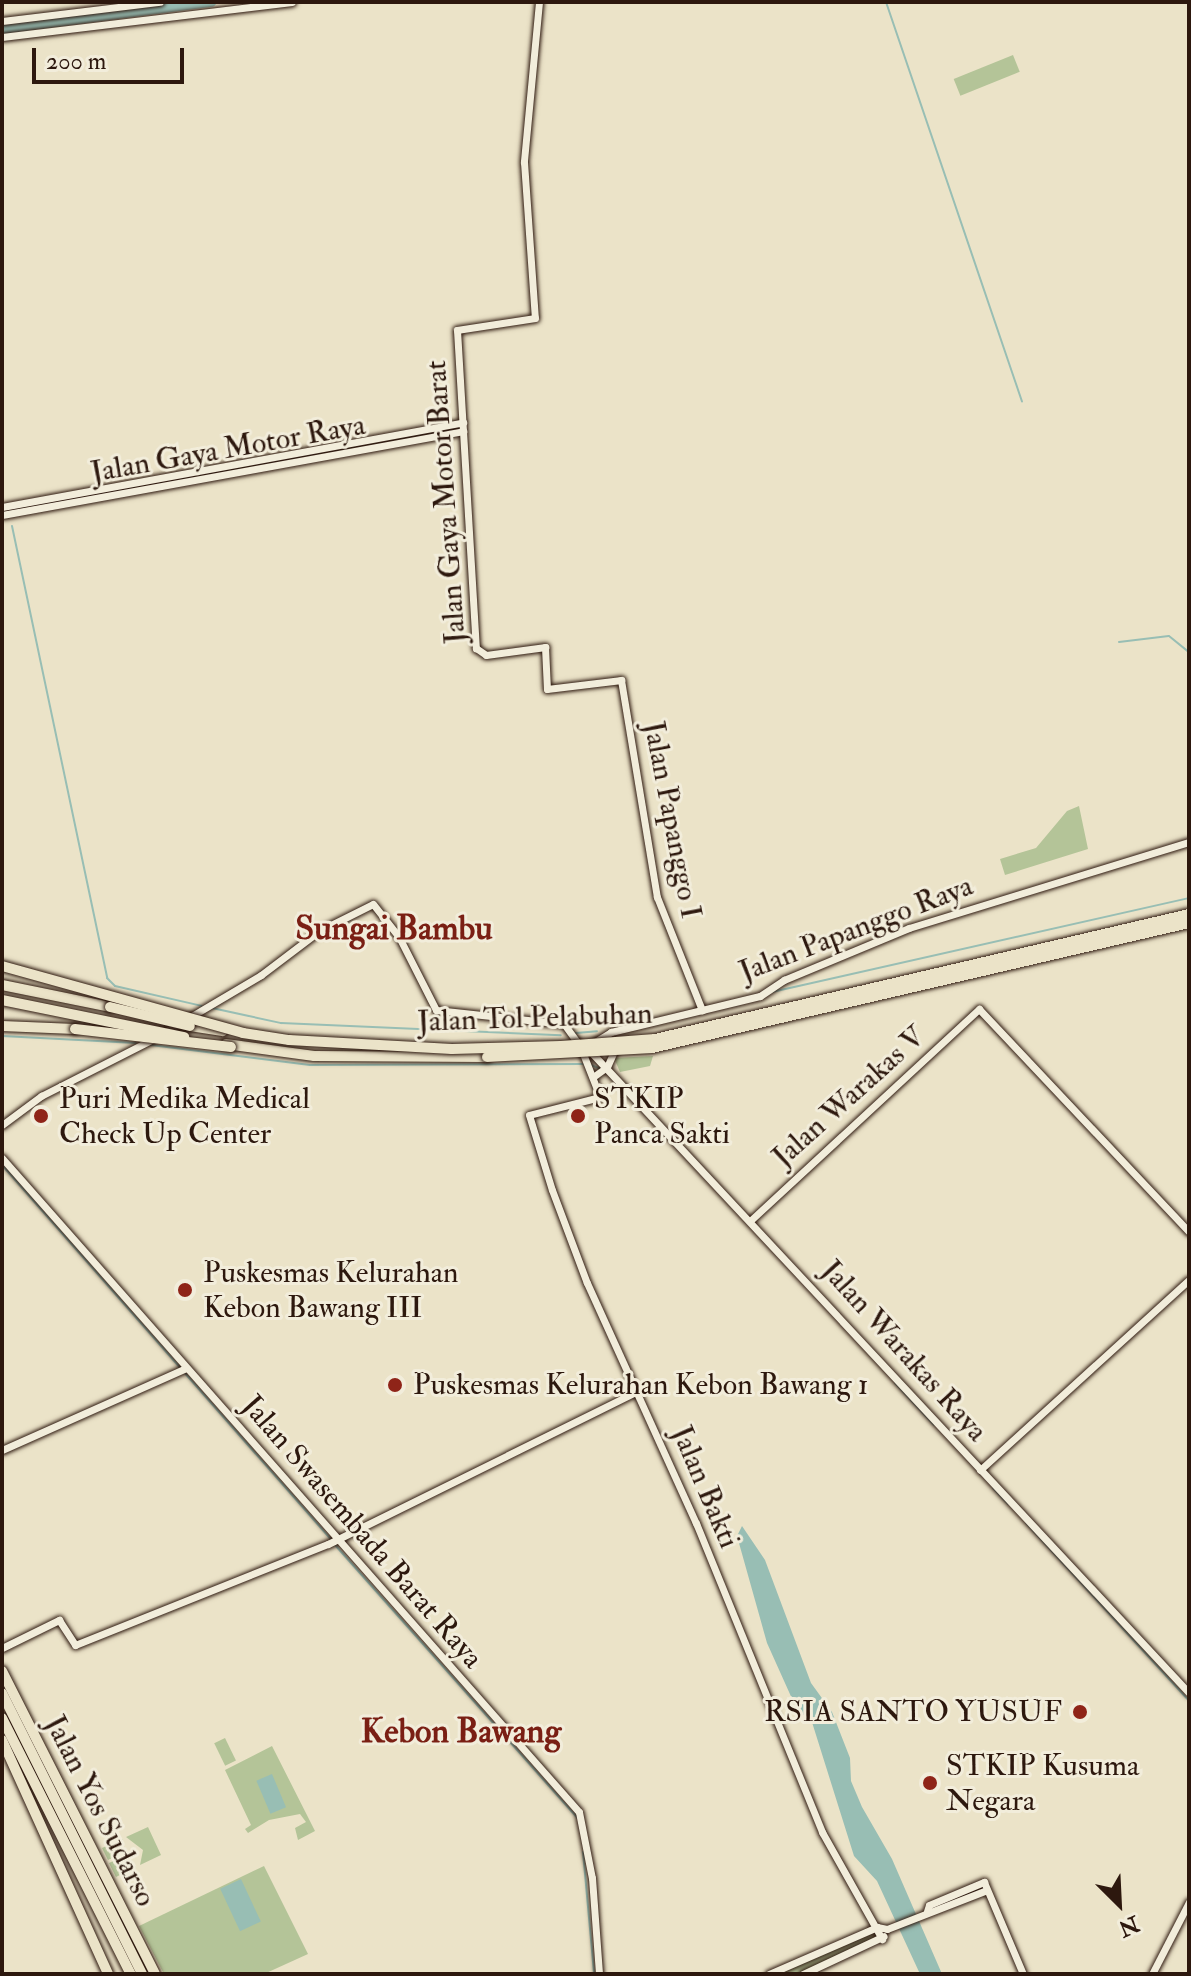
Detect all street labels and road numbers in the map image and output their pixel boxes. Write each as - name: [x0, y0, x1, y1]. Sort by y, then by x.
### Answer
- street label: Jalan Gaya Motor Barat: [418, 359, 474, 645]
- street label: Jalan Gaya Motor Raya: [88, 407, 368, 491]
- street label: Jalan Papanggo I: [635, 718, 709, 922]
- street label: Jalan Papanggo Raya: [734, 868, 978, 990]
- street label: Jalan Tol Pelabuhan: [417, 996, 653, 1040]
- street label: Jalan Warakas V: [765, 1019, 933, 1175]
- street label: Jalan Warakas Raya: [813, 1253, 995, 1449]
- street label: Jalan Swasembada Barat Raya: [234, 1388, 490, 1676]
- street label: Jalan Bakti: [663, 1420, 747, 1554]
- street label: Jalan Yos Sudarso: [36, 1710, 164, 1912]

